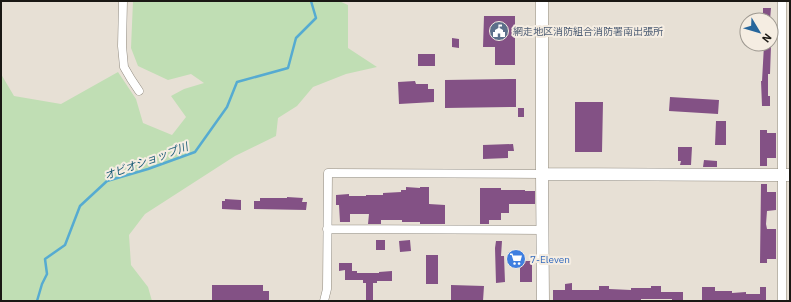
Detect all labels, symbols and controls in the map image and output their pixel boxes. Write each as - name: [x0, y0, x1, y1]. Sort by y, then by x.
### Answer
- north arrow: [739, 12, 779, 52]
- public building icon: 網走地区消防組合消防署南出張所: [488, 20, 510, 42]
- place label: 網走地区消防組合消防署南出張所: [513, 25, 663, 38]
- text: N: [759, 31, 775, 46]
- water label: オビオショップ川: [102, 139, 191, 183]
- supermarket icon: 7-Eleven: [505, 248, 527, 270]
- place label: 7-Eleven: [530, 253, 570, 266]

